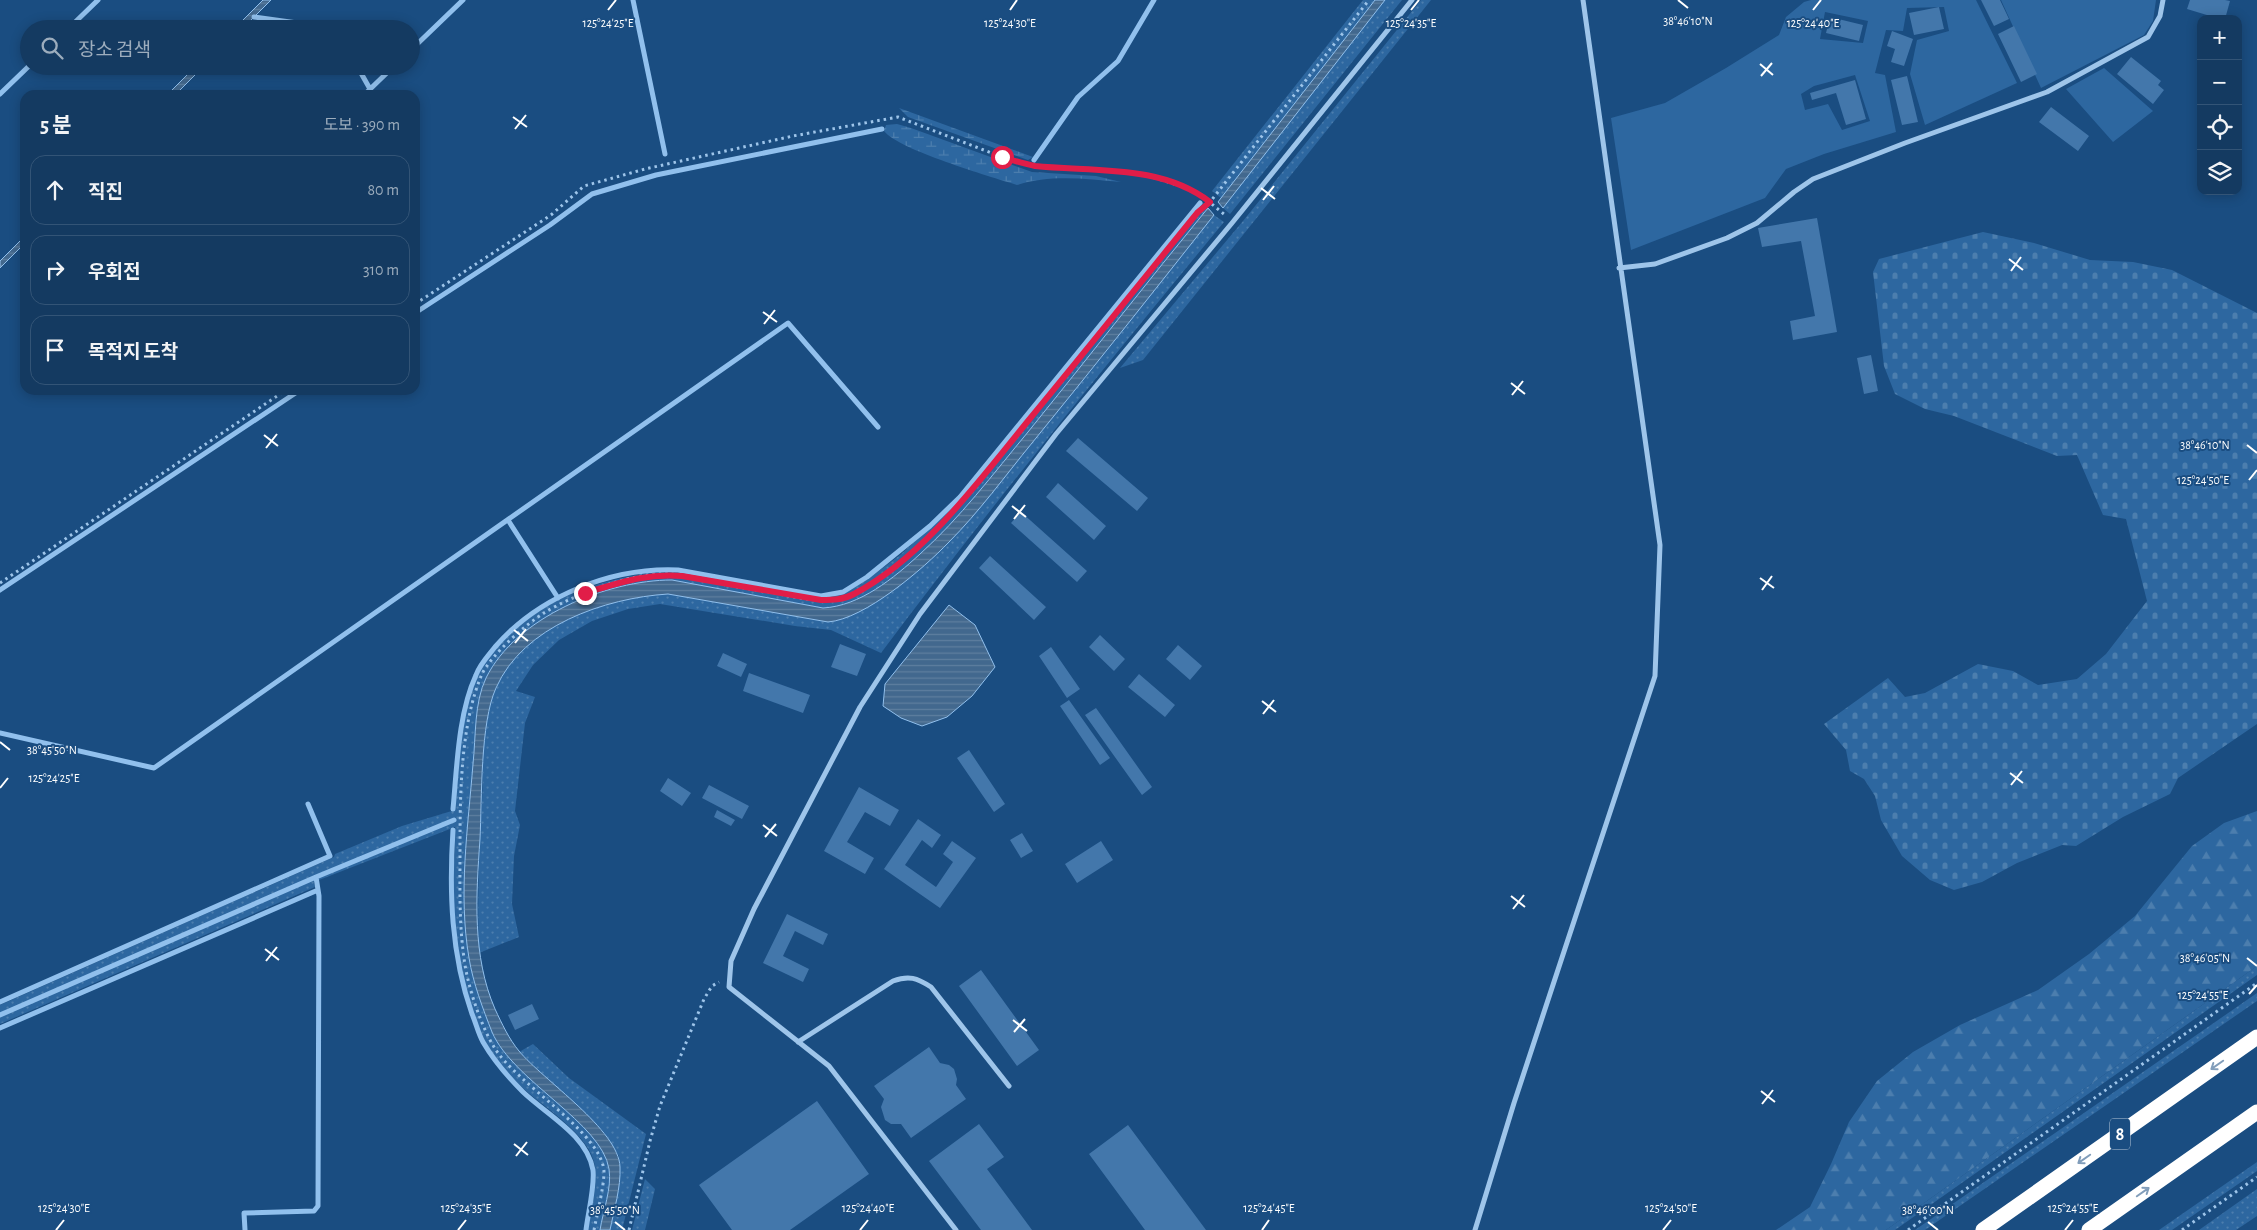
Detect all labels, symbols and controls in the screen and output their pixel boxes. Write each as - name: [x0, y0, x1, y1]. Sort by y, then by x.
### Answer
- text: 38°46'10"N: [1663, 15, 1713, 27]
- map controls: [2197, 15, 2242, 195]
- button: +: [2197, 15, 2242, 60]
- text: 125°24'25"E: [583, 17, 634, 29]
- text: 125°24'30"E: [984, 17, 1036, 29]
- text: 125°24'35"E: [1386, 17, 1436, 29]
- text: 125°24'40"E: [1787, 17, 1840, 29]
- search box: [20, 20, 420, 75]
- icon: search: [38, 34, 66, 62]
- text: 장소 검색: [78, 41, 151, 60]
- button: −: [2197, 60, 2242, 105]
- button: locate: [2197, 105, 2242, 150]
- text: 5 분: [40, 115, 72, 136]
- text: 도보 · 390 m: [324, 117, 400, 133]
- route start: [991, 146, 1014, 169]
- button: layers: [2197, 150, 2242, 195]
- icon: ahead: [41, 176, 69, 204]
- text: 80 m: [368, 182, 399, 198]
- text: 직진: [88, 183, 123, 202]
- icon: right: [41, 256, 69, 284]
- text: 310 m: [363, 262, 399, 278]
- text: 우회전: [88, 263, 140, 282]
- icon: arrive: [41, 336, 69, 364]
- text: 목적지 도착: [88, 343, 178, 362]
- text: 38°46'10"N: [2180, 439, 2230, 451]
- text: 125°24'50"E: [2177, 474, 2229, 486]
- route end: [574, 582, 597, 605]
- text: 38°45'50"N: [27, 744, 77, 756]
- text: 125°24'25"E: [29, 772, 80, 784]
- text: 38°46'05"N: [2180, 952, 2230, 964]
- text: 125°24'55"E: [2178, 989, 2228, 1001]
- one-way arrow: [2210, 1060, 2224, 1070]
- road number: 8: [2110, 1118, 2130, 1150]
- one-way arrow: [2077, 1154, 2091, 1164]
- one-way arrow: [2136, 1187, 2150, 1197]
- text: 125°24'30"E: [38, 1202, 90, 1214]
- text: 125°24'35"E: [441, 1202, 491, 1214]
- text: 125°24'40"E: [842, 1202, 895, 1214]
- text: 125°24'45"E: [1243, 1202, 1295, 1214]
- text: 125°24'50"E: [1645, 1202, 1697, 1214]
- text: 125°24'55"E: [2048, 1202, 2098, 1214]
- text: 38°45'50"N: [590, 1204, 640, 1216]
- text: 38°46'00"N: [1902, 1204, 1954, 1216]

